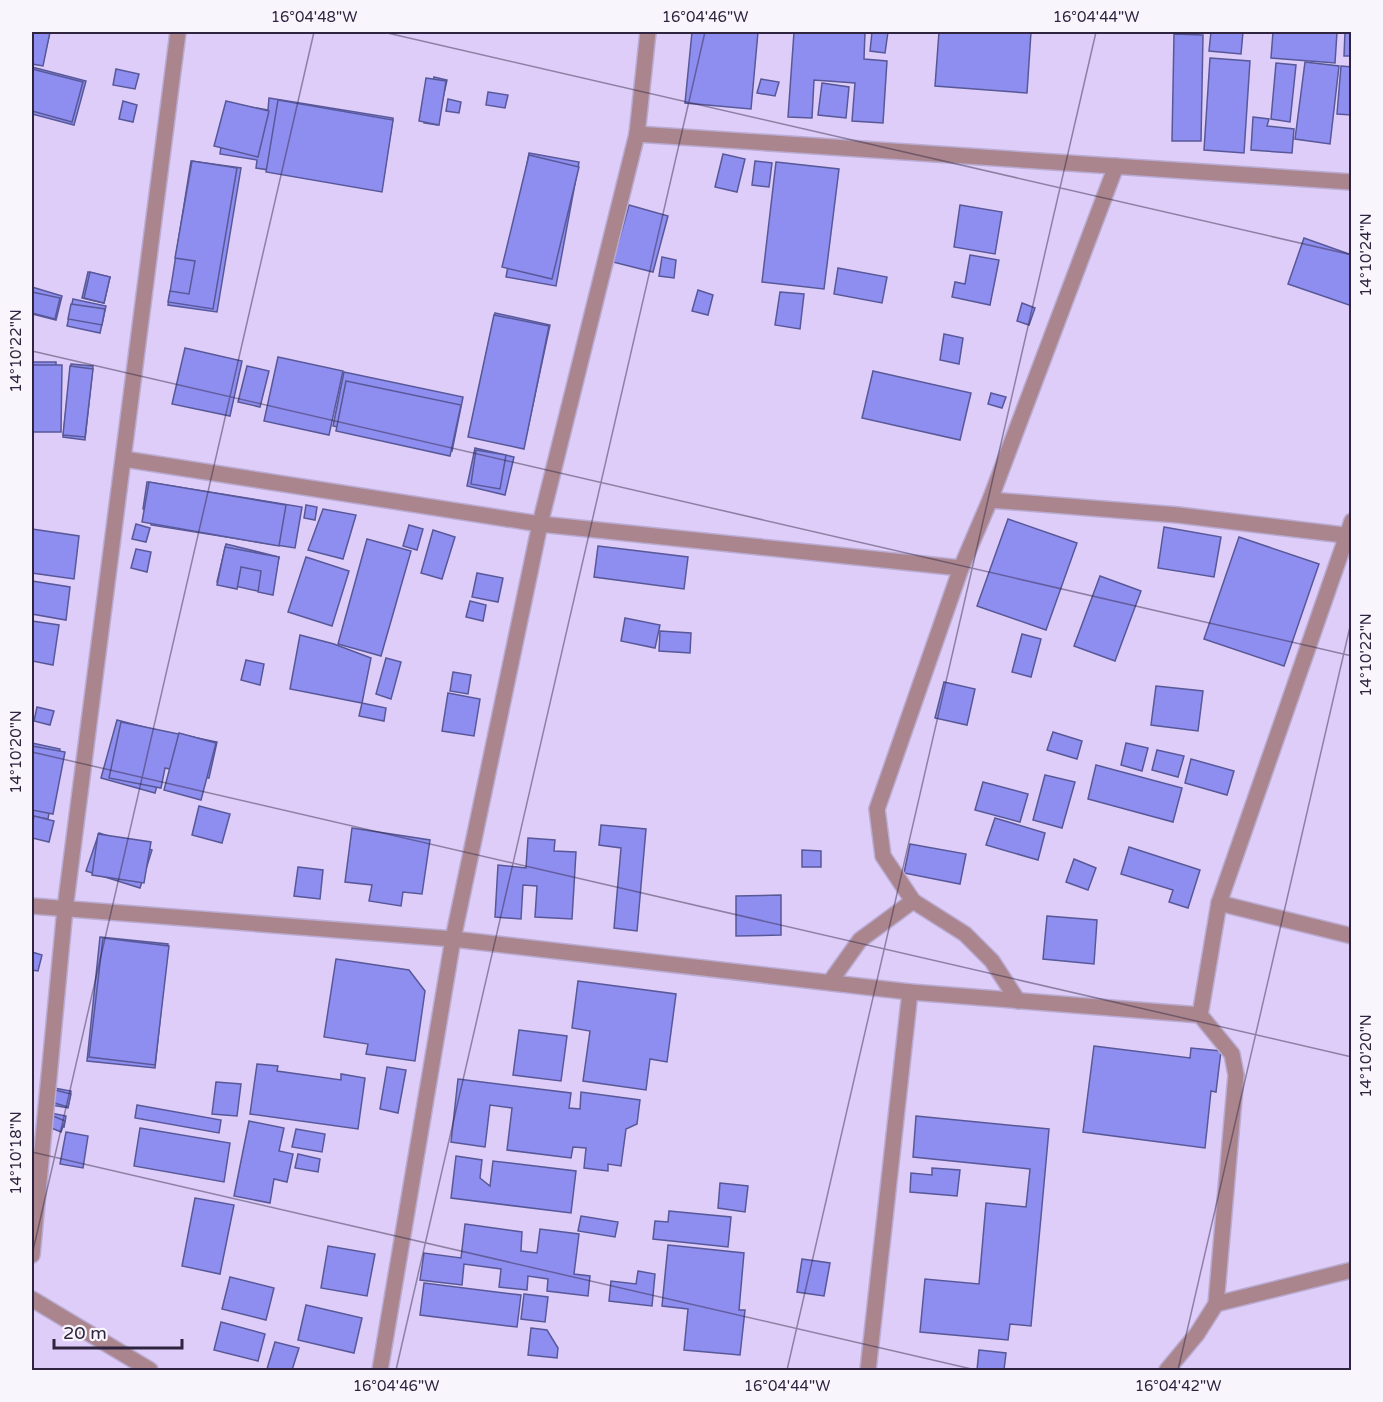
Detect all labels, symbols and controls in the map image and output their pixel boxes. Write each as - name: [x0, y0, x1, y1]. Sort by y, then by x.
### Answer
- text: 16°04'48"W: [271, 8, 357, 26]
- text: 16°04'46"W: [662, 8, 748, 26]
- text: 16°04'44"W: [1053, 8, 1139, 26]
- text: 14°10'24"N: [1357, 213, 1375, 297]
- text: 14°10'22"N: [7, 309, 25, 393]
- text: 14°10'22"N: [1357, 613, 1375, 697]
- text: 14°10'20"N: [7, 710, 25, 794]
- text: 14°10'20"N: [1357, 1014, 1375, 1098]
- text: 14°10'18"N: [7, 1111, 25, 1195]
- scale bar: [54, 1312, 182, 1350]
- text: 20 m: [63, 1322, 107, 1344]
- text: 16°04'46"W: [353, 1377, 439, 1395]
- text: 16°04'44"W: [744, 1377, 830, 1395]
- text: 16°04'42"W: [1135, 1377, 1221, 1395]

